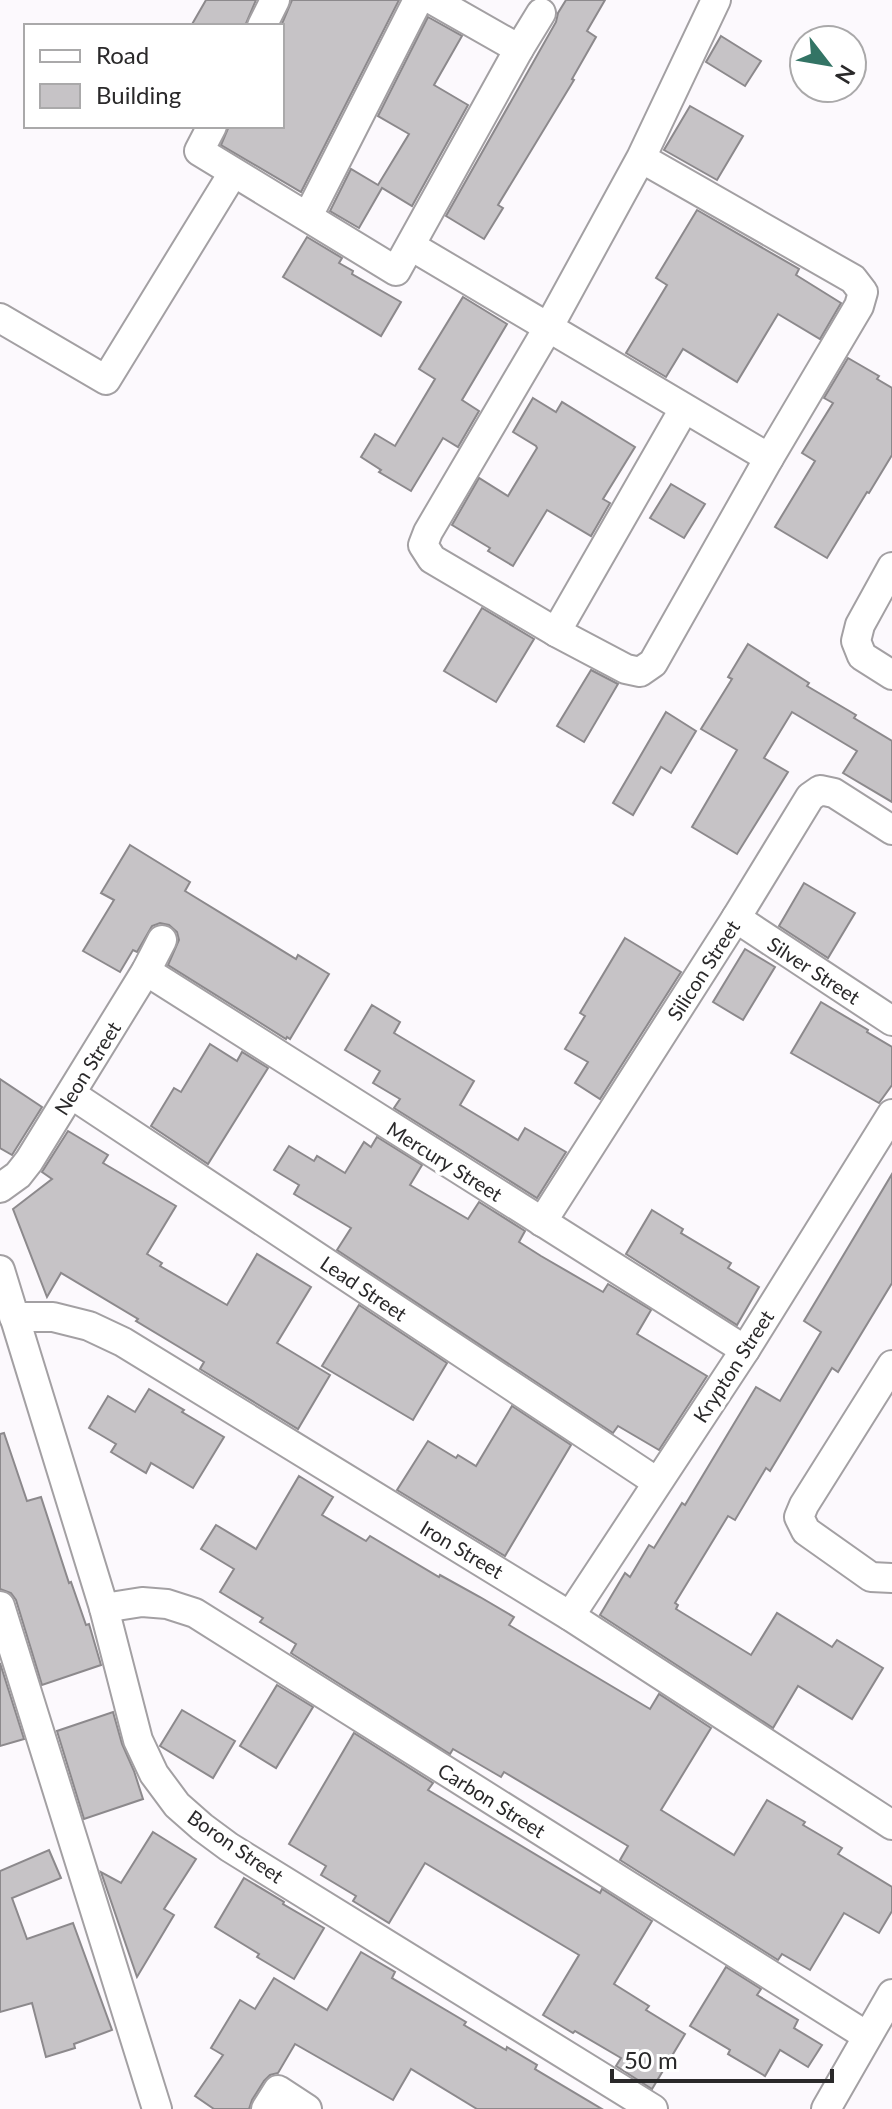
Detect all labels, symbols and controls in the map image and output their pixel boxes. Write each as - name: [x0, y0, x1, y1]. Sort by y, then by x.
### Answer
- legend: [24, 24, 284, 128]
- north arrow: [788, 24, 868, 104]
- text: Road: [96, 40, 149, 69]
- text: N: [830, 60, 862, 89]
- text: Building: [96, 80, 181, 109]
- street label: Silicon Street: [662, 915, 744, 1025]
- street label: Silver Street: [763, 931, 865, 1009]
- street label: Neon Street: [49, 1017, 125, 1119]
- street label: Mercury Street: [383, 1116, 507, 1206]
- street label: Lead Street: [316, 1250, 412, 1326]
- street label: Krypton Street: [688, 1305, 778, 1427]
- street label: Iron Street: [416, 1515, 508, 1583]
- street label: Carbon Street: [434, 1757, 550, 1843]
- street label: Boron Street: [184, 1804, 288, 1888]
- scale bar: [612, 2033, 832, 2083]
- text: 50 m: [624, 2045, 678, 2074]

